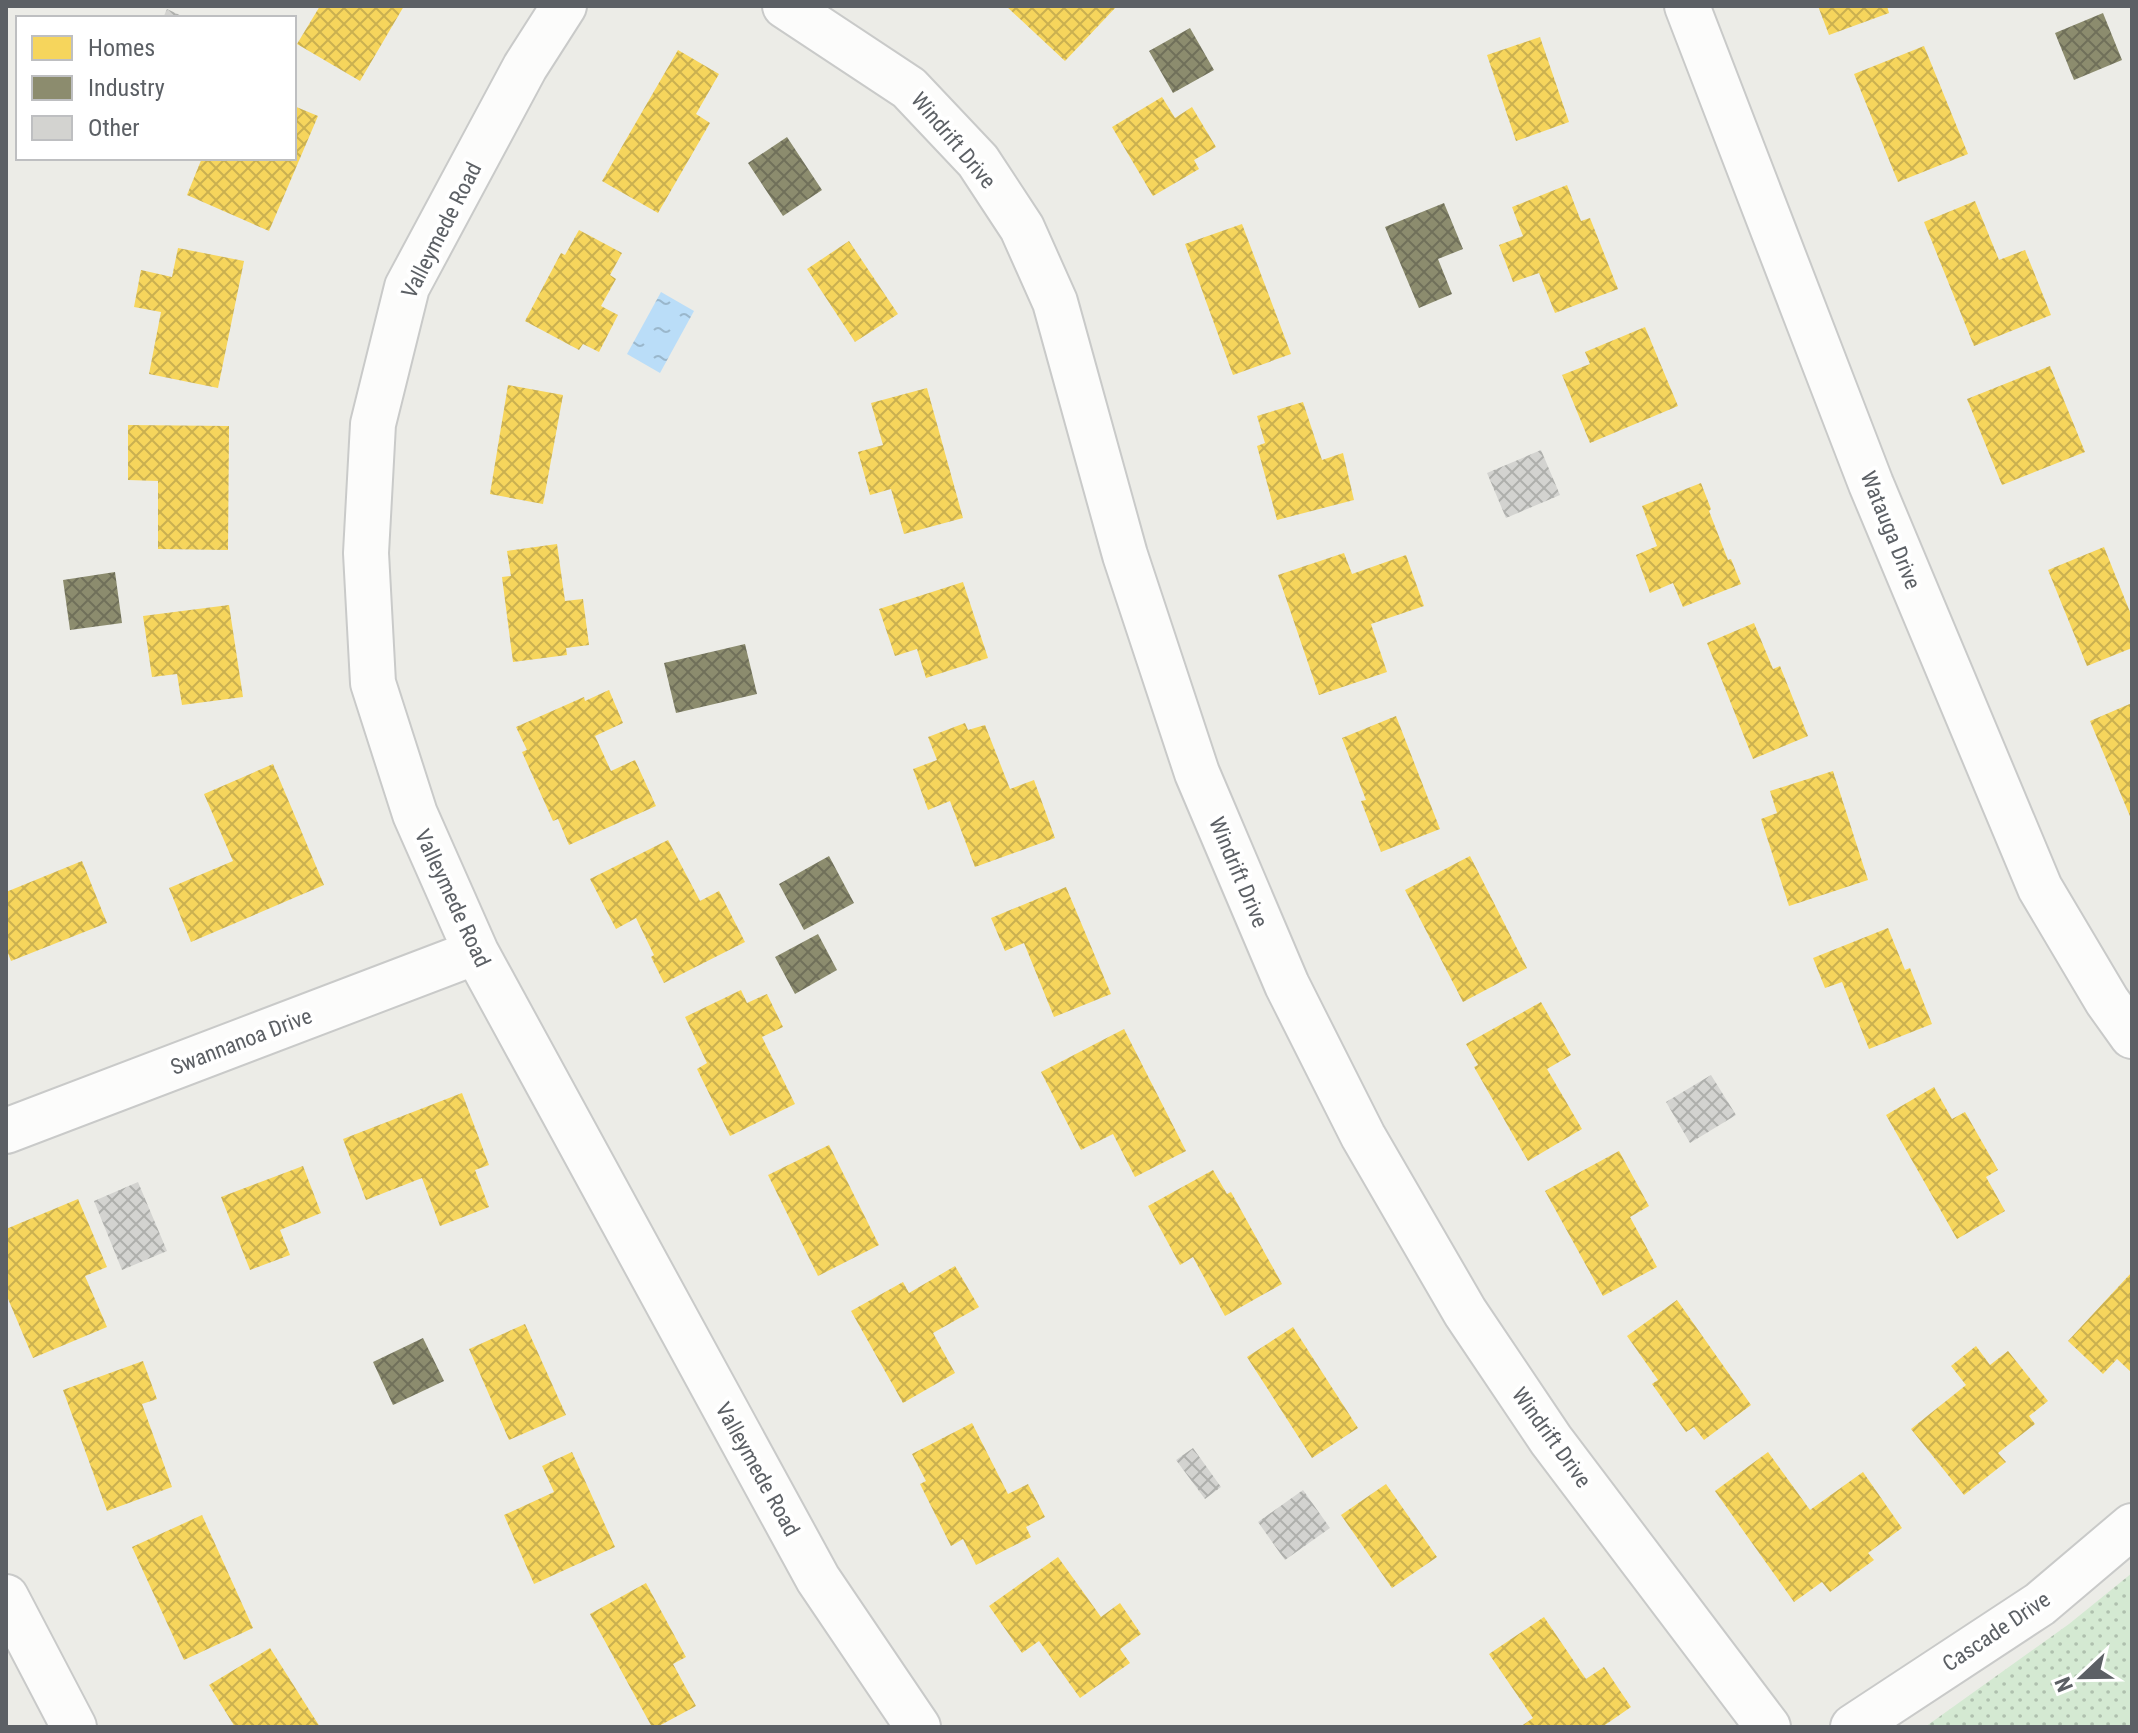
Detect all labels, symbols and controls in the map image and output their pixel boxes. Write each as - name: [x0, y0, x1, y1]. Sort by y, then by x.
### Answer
- legend: [16, 16, 296, 160]
- text: Homes: [88, 34, 155, 62]
- text: Industry: [88, 74, 165, 102]
- street label: Windrift Drive: [906, 87, 1001, 193]
- text: Other: [88, 114, 140, 142]
- street label: Valleymede Road: [396, 158, 486, 302]
- street label: Watauga Drive: [1856, 468, 1926, 593]
- street label: Windrift Drive: [1204, 813, 1273, 931]
- street label: Valleymede Road: [410, 825, 495, 971]
- street label: Swannanoa Drive: [167, 1003, 315, 1080]
- street label: Windrift Drive: [1507, 1382, 1596, 1492]
- street label: Valleymede Road: [710, 1398, 805, 1541]
- street label: Cascade Drive: [1938, 1586, 2055, 1676]
- north arrow: [2042, 1637, 2122, 1717]
- text: N: [2050, 1673, 2078, 1695]

